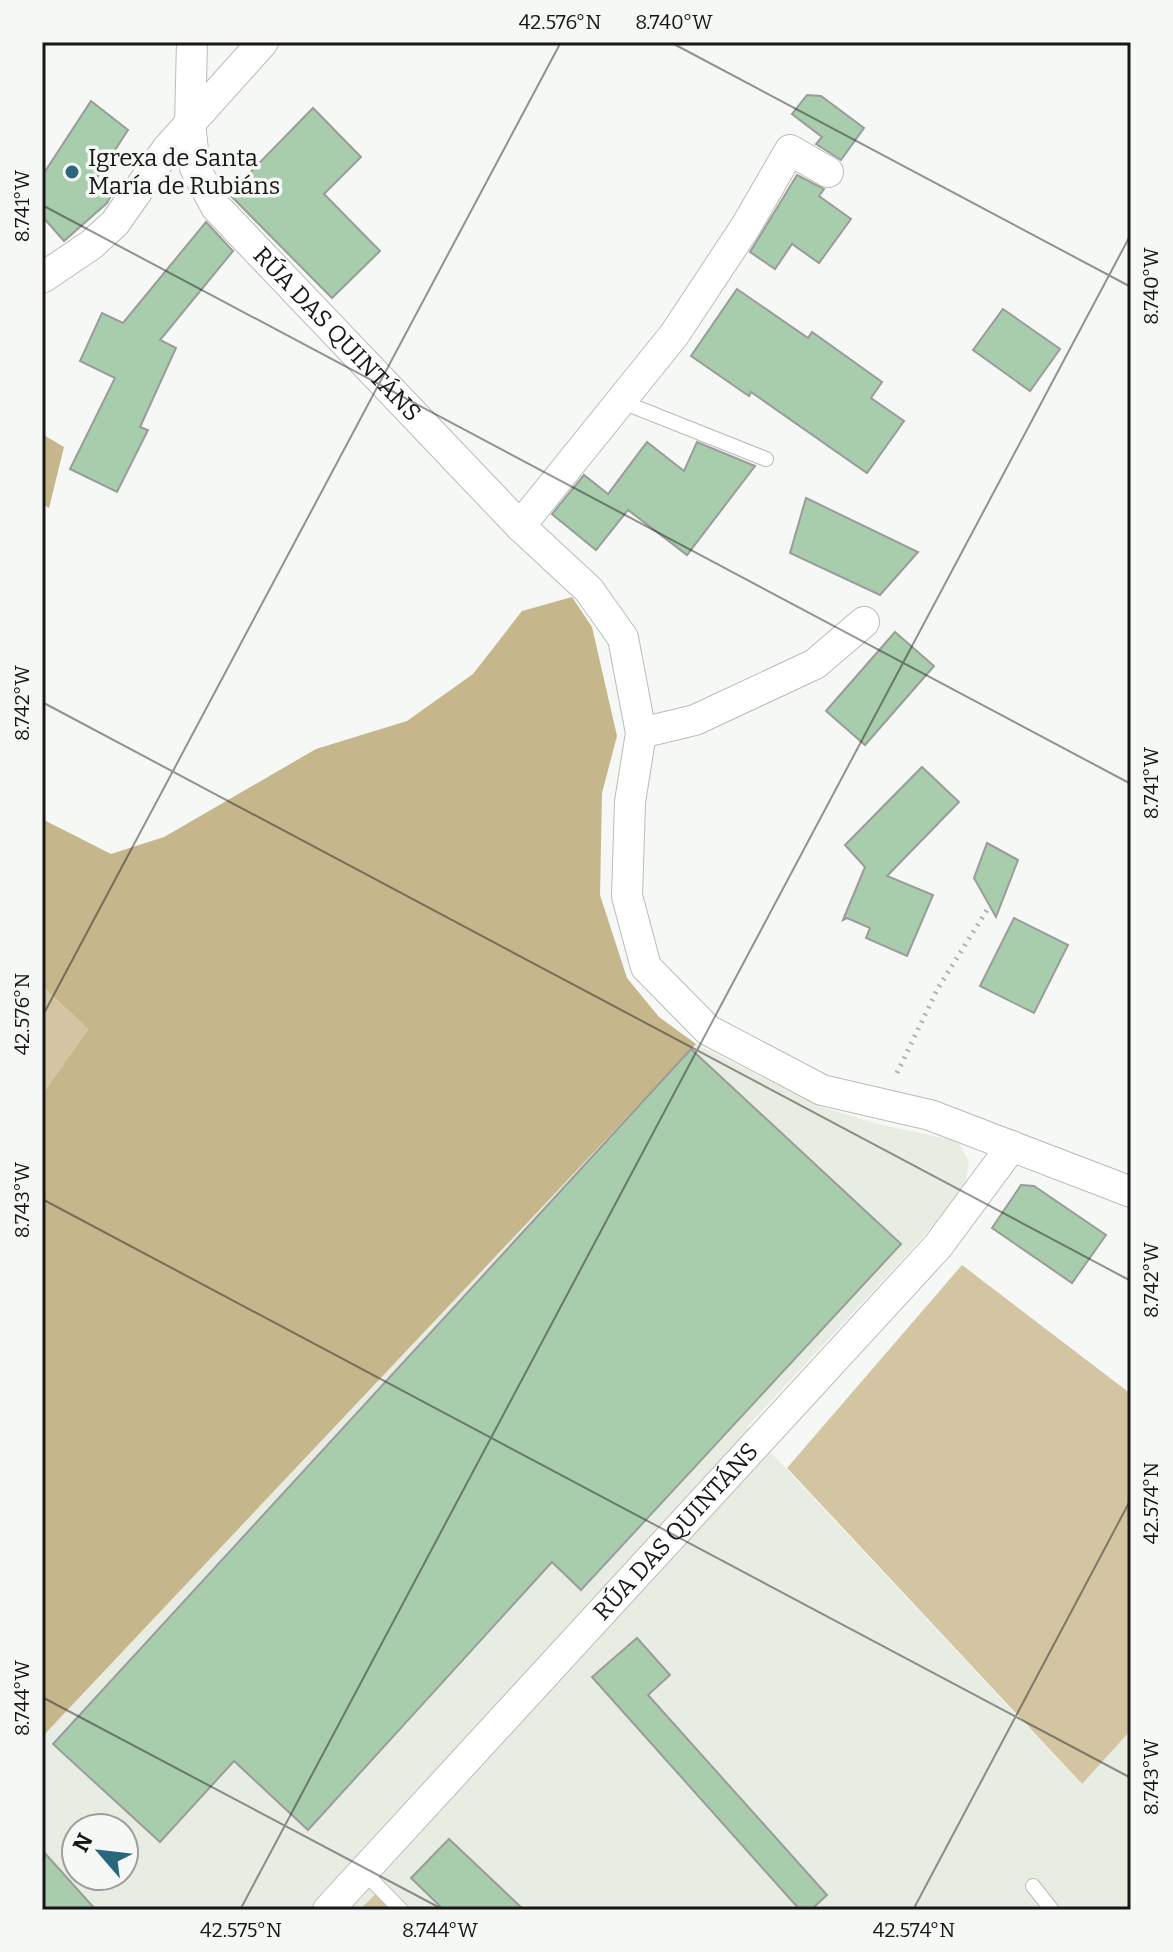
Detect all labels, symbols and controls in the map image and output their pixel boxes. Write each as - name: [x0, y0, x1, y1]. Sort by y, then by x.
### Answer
- text: 42.576°N: [519, 10, 601, 34]
- text: 8.740°W: [635, 10, 713, 34]
- place label: Igrexa de Santa María de Rubiáns: [88, 144, 280, 200]
- marker: Igrexa de Santa María de Rubiáns: [63, 163, 81, 181]
- text: 8.741°W: [10, 169, 34, 242]
- street label: RÚA DAS QUINTÁNS: [247, 241, 427, 427]
- text: 8.740°W: [1139, 247, 1163, 325]
- text: 8.742°W: [10, 664, 34, 741]
- text: 8.741°W: [1139, 746, 1163, 819]
- text: 42.576°N: [10, 973, 34, 1055]
- text: 8.743°W: [10, 1161, 34, 1238]
- text: 8.742°W: [1139, 1241, 1163, 1318]
- street label: RÚA DAS QUINTÁNS: [588, 1437, 764, 1626]
- text: 42.574°N: [1139, 1462, 1163, 1544]
- text: 8.744°W: [10, 1659, 34, 1736]
- text: 8.743°W: [1139, 1738, 1163, 1815]
- north arrow: [60, 1812, 140, 1892]
- text: N: [67, 1829, 99, 1857]
- text: 42.575°N: [200, 1918, 282, 1942]
- text: 8.744°W: [402, 1918, 479, 1942]
- text: 42.574°N: [873, 1918, 955, 1942]

